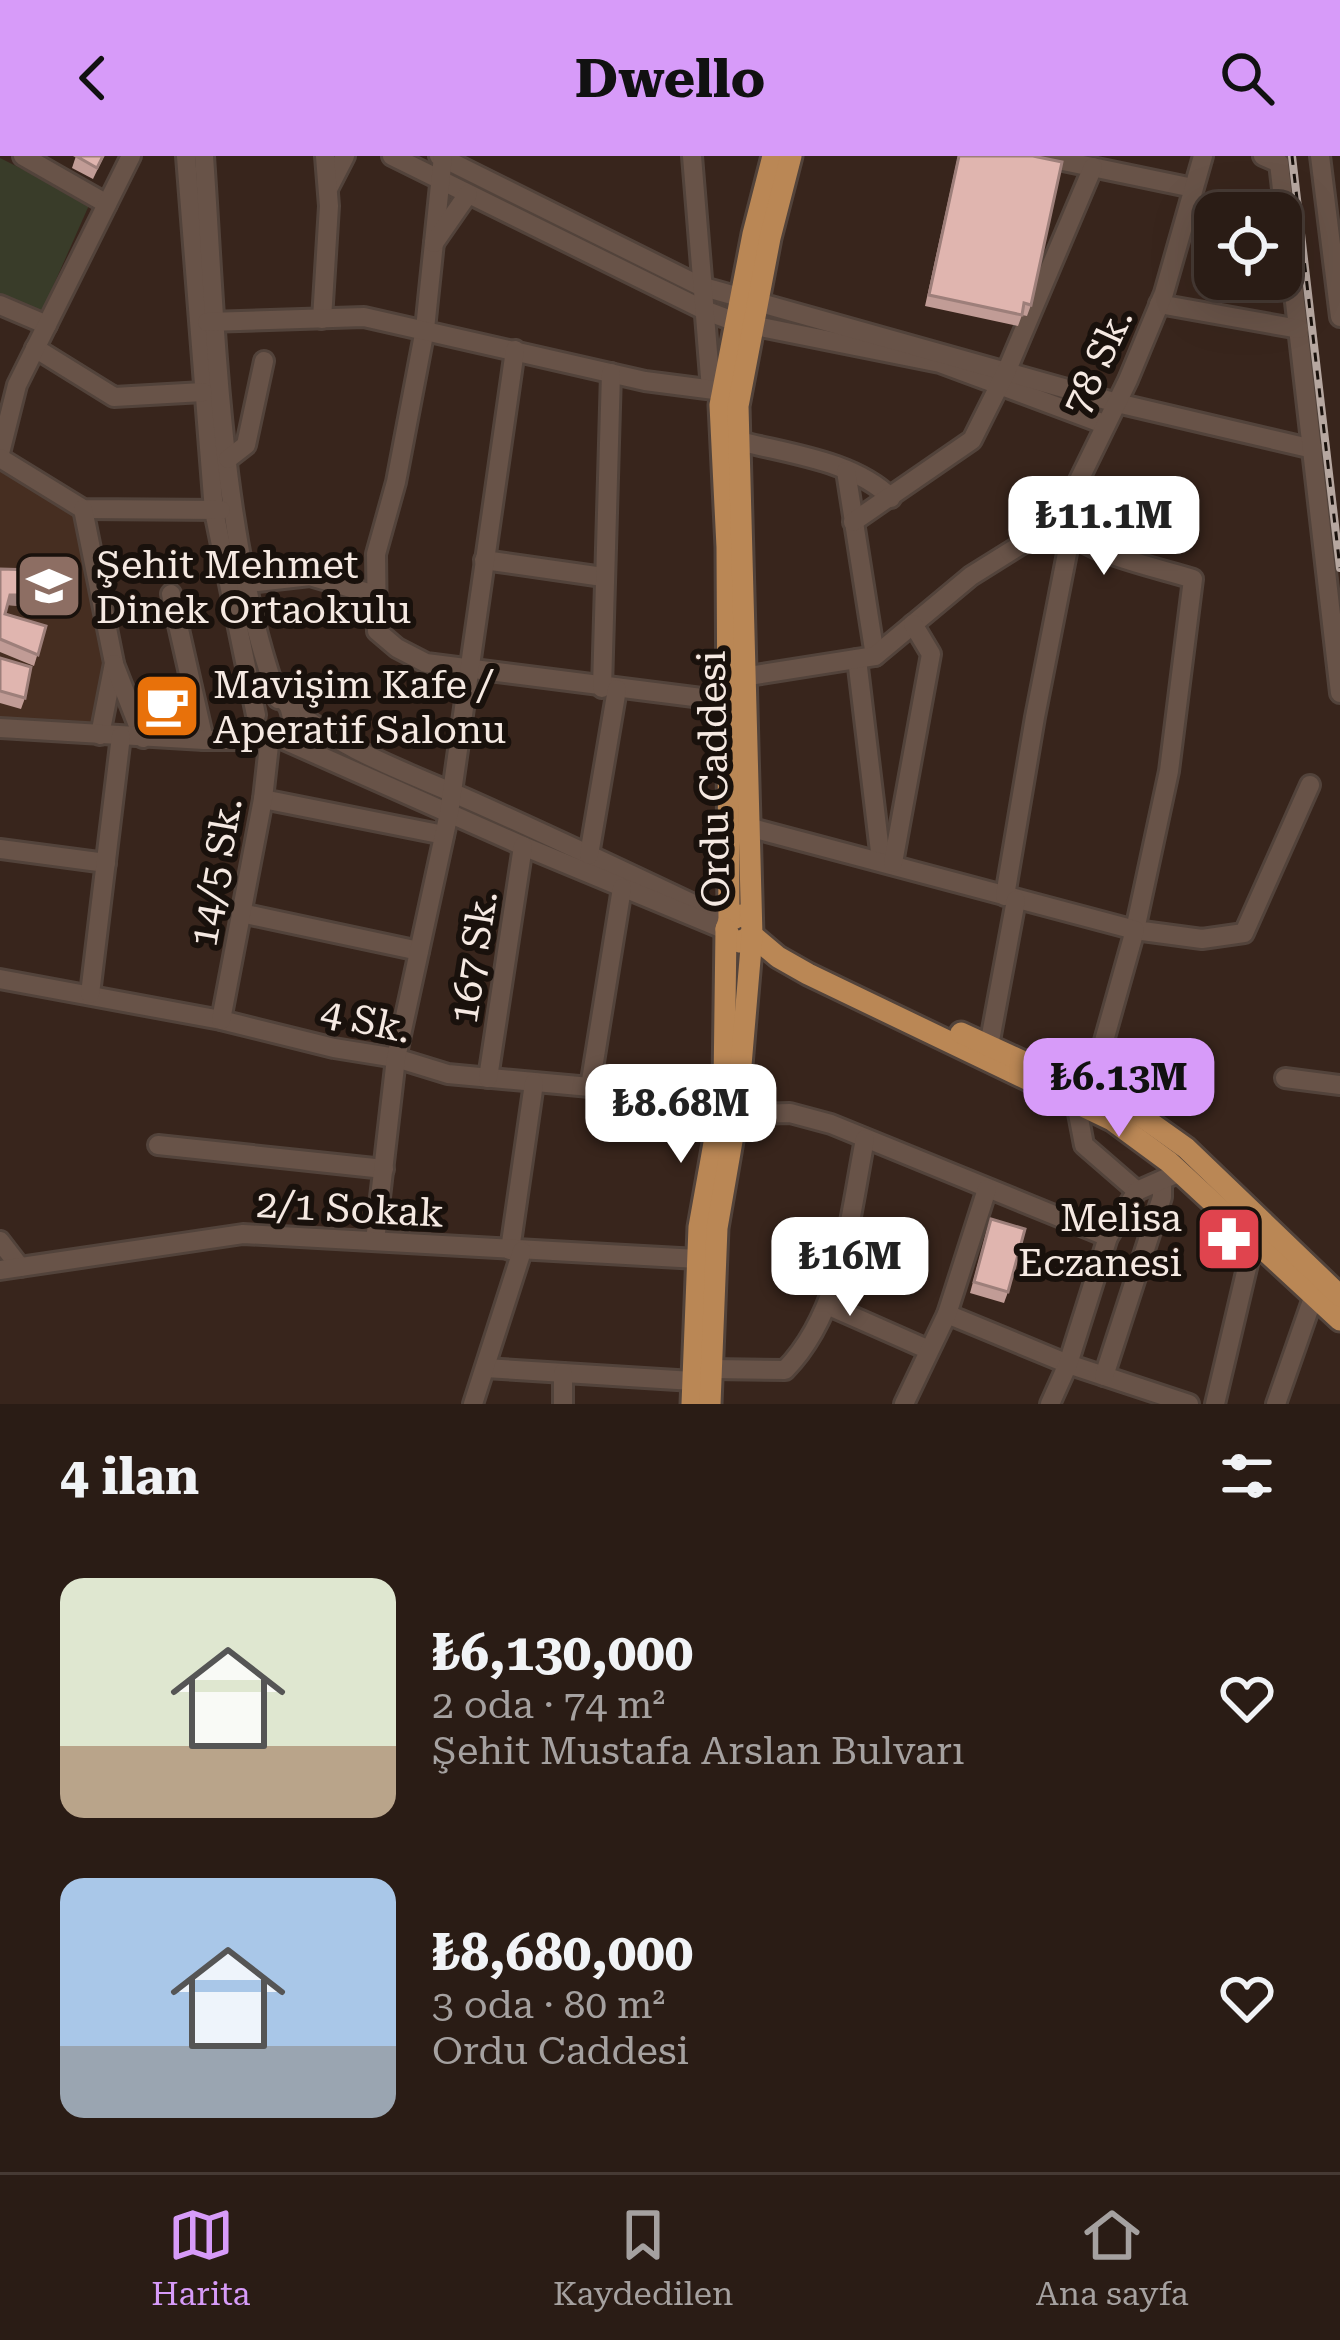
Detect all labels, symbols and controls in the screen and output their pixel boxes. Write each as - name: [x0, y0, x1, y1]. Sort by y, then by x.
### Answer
- icon: back: [60, 45, 126, 111]
- icon: search: [1214, 45, 1280, 111]
- text: Dwello: [575, 47, 765, 110]
- map controls: [1194, 192, 1302, 300]
- button: locate: [1194, 192, 1302, 300]
- street label: 78 Sk.: [1053, 301, 1143, 422]
- pin: ₺11.1M: [1006, 476, 1202, 578]
- text: ₺11.1M: [1035, 492, 1173, 538]
- place label: Şehit Mehmet Dinek Ortaokulu: [96, 542, 411, 633]
- school or university icon: Şehit Mehmet Dinek Ortaokulu: [14, 551, 84, 621]
- street label: Ordu Caddesi: [689, 650, 739, 908]
- place label: Mavişim Kafe / Aperatif Salonu: [213, 662, 506, 753]
- cafe icon: Mavişim Kafe / Aperatif Salonu: [132, 671, 202, 741]
- street label: 14/5 Sk.: [180, 794, 252, 950]
- street label: 167 Sk.: [441, 887, 507, 1027]
- street label: 4 Sk.: [317, 989, 415, 1053]
- pin: ₺6.13M: [1021, 1038, 1217, 1140]
- text: ₺6.13M: [1050, 1054, 1188, 1100]
- pin: ₺8.68M: [583, 1064, 779, 1166]
- text: ₺8.68M: [612, 1080, 750, 1126]
- street label: 2/1 Sokak: [255, 1181, 445, 1237]
- place label: Melisa Eczanesi: [1018, 1195, 1182, 1286]
- pharmacy icon: Melisa Eczanesi: [1194, 1204, 1264, 1274]
- pin: ₺16M: [779, 1217, 921, 1319]
- text: ₺16M: [798, 1233, 902, 1279]
- icon: filters: [1214, 1443, 1280, 1509]
- text: 4 ilan: [60, 1447, 199, 1506]
- text: ₺6,130,000: [432, 1623, 693, 1682]
- icon: home: [156, 1626, 300, 1770]
- icon: heart: [1214, 1665, 1280, 1731]
- text: 2 oda · 74 m²: [432, 1682, 665, 1728]
- text: Şehit Mustafa Arslan Bulvarı: [432, 1728, 964, 1774]
- text: ₺8,680,000: [432, 1923, 693, 1982]
- icon: home: [156, 1926, 300, 2070]
- icon: heart: [1214, 1965, 1280, 2031]
- text: 3 oda · 80 m²: [432, 1982, 665, 2028]
- text: Ordu Caddesi: [432, 2028, 689, 2074]
- tab: Harita: [151, 2202, 250, 2313]
- tab: Kaydedilen: [553, 2202, 733, 2313]
- tab: Ana sayfa: [1036, 2202, 1189, 2313]

